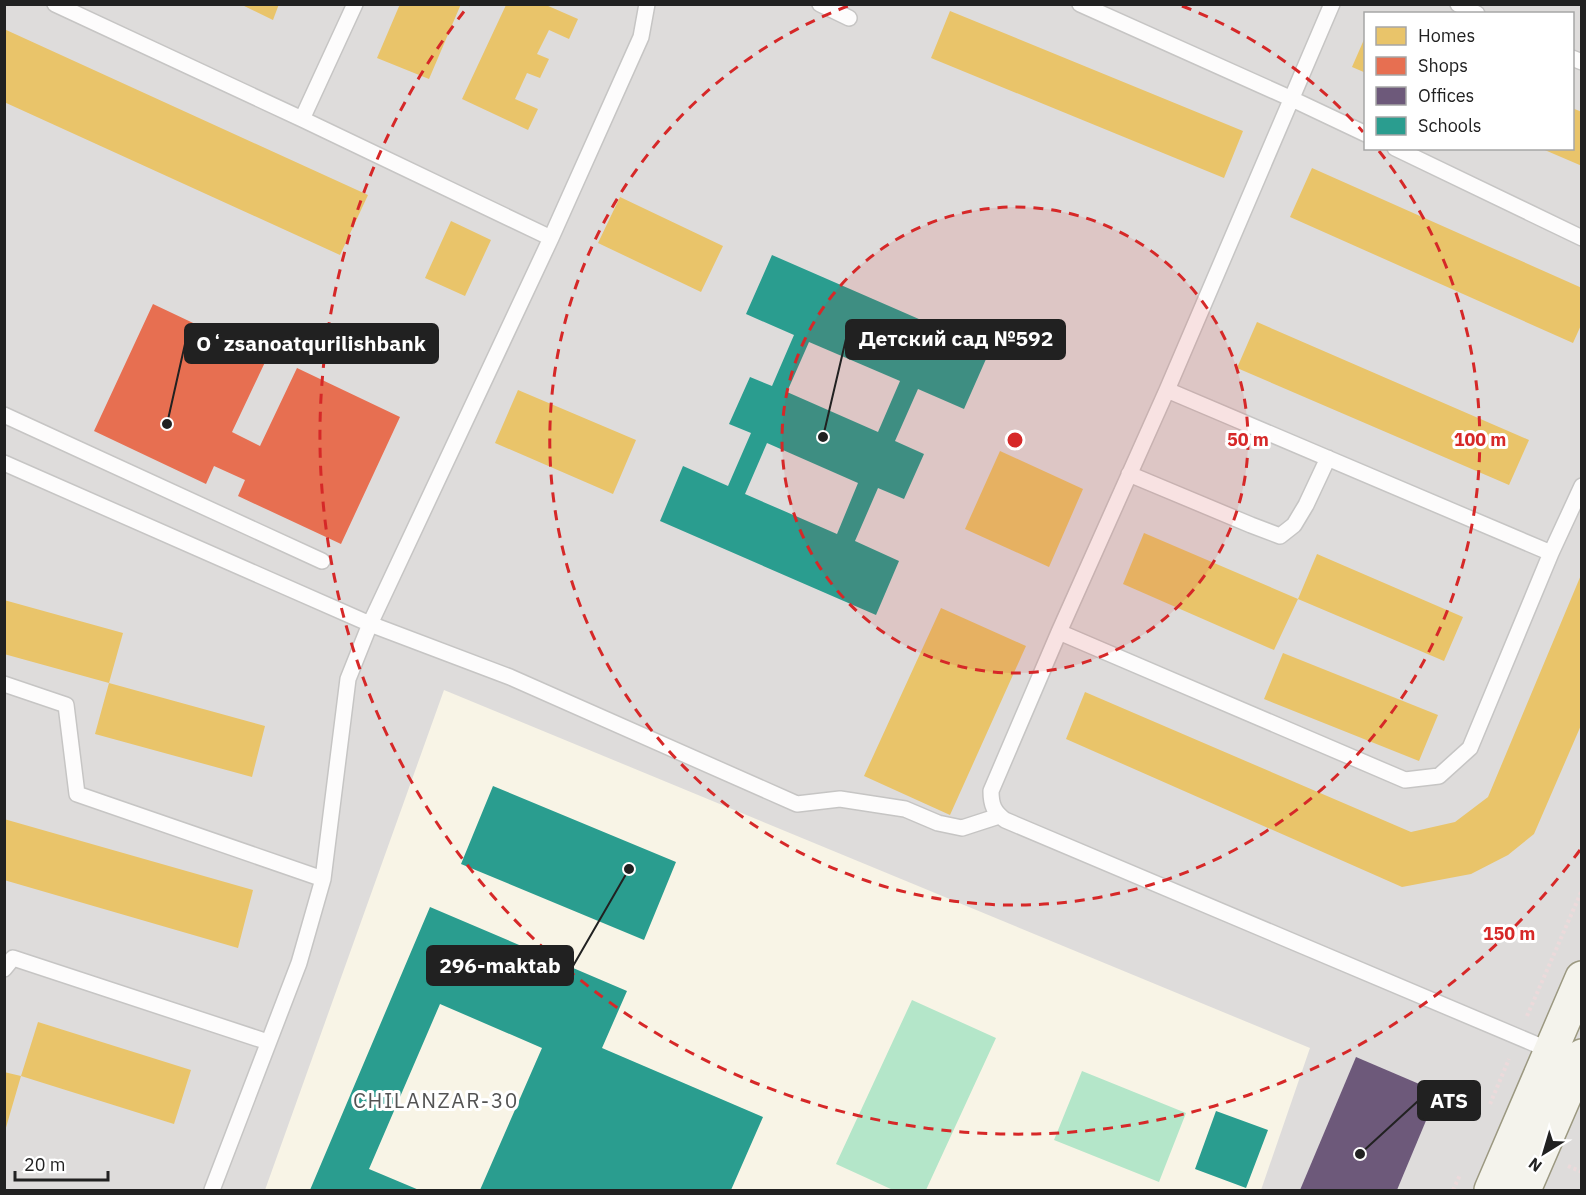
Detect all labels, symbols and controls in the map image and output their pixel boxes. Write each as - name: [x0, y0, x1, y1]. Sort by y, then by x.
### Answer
- legend: [1364, 12, 1574, 150]
- text: Homes: [1418, 24, 1475, 47]
- text: Shops: [1418, 54, 1468, 77]
- text: Offices: [1418, 84, 1474, 107]
- text: Schools: [1418, 114, 1482, 137]
- callout: Детcкий сад №592: [846, 320, 1065, 359]
- callout: Oʻzsanoatqurilishbank: [185, 324, 438, 363]
- text: Детcкий сад №592: [859, 324, 1053, 352]
- text: Oʻzsanoatqurilishbank: [196, 329, 427, 357]
- text: 50 m: [1227, 428, 1269, 451]
- text: 100 m: [1454, 428, 1506, 451]
- centre of rings: [1005, 430, 1025, 450]
- text: 150 m: [1483, 922, 1535, 945]
- callout: 296-maktab: [427, 946, 573, 985]
- text: 296-maktab: [439, 951, 561, 979]
- callout: ATS: [1418, 1081, 1480, 1120]
- district label: CHILANZAR-30: [353, 1086, 519, 1114]
- text: ATS: [1430, 1086, 1468, 1114]
- north arrow: [1514, 1123, 1574, 1183]
- scale bar: [15, 1144, 108, 1182]
- text: 20 m: [24, 1153, 66, 1176]
- text: N: [1524, 1154, 1546, 1176]

